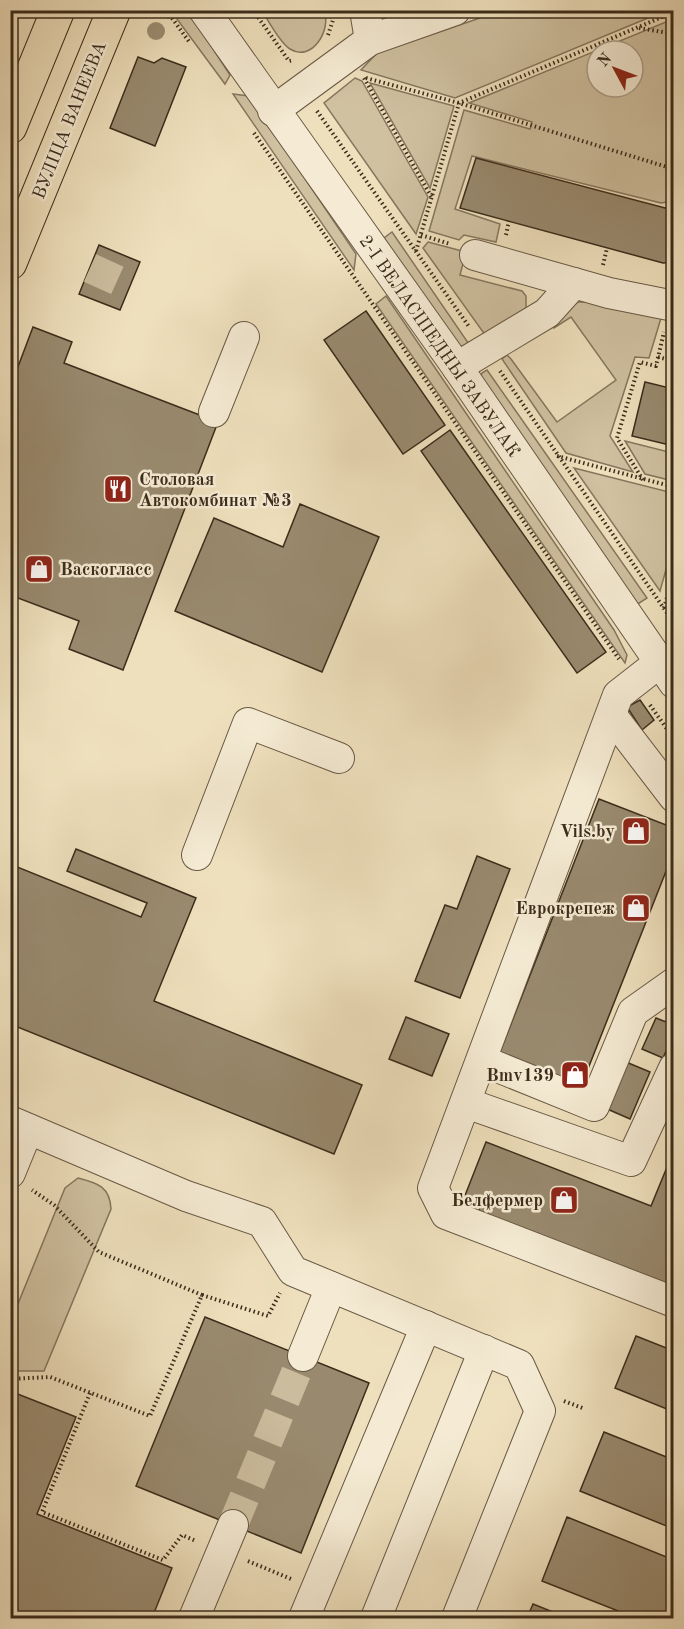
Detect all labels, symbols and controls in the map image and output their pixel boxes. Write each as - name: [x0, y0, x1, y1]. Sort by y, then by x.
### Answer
- street label: ВУЛІЦА ВАНЕЕВА: [30, 39, 110, 202]
- north arrow: [585, 39, 645, 99]
- text: N: [595, 50, 616, 70]
- street label: 2-І ВЕЛАСІПЕДНЫ ЗАВУЛАК: [355, 232, 523, 461]
- place label: Столовая Автокомбинат №3: [139, 471, 292, 510]
- restaurant icon: Столовая Автокомбинат №3: [102, 473, 134, 505]
- shop icon: Васкогласс: [23, 553, 55, 585]
- place label: Васкогласс: [60, 561, 152, 579]
- shop icon: Vils.by: [620, 815, 652, 847]
- place label: Vils.by: [560, 823, 615, 841]
- shop icon: Еврокрепеж: [620, 892, 652, 924]
- place label: Еврокрепеж: [515, 900, 615, 918]
- shop icon: Bmv139: [559, 1059, 591, 1091]
- place label: Bmv139: [486, 1067, 554, 1085]
- shop icon: Белфермер: [548, 1184, 580, 1216]
- place label: Белфермер: [451, 1192, 543, 1211]

